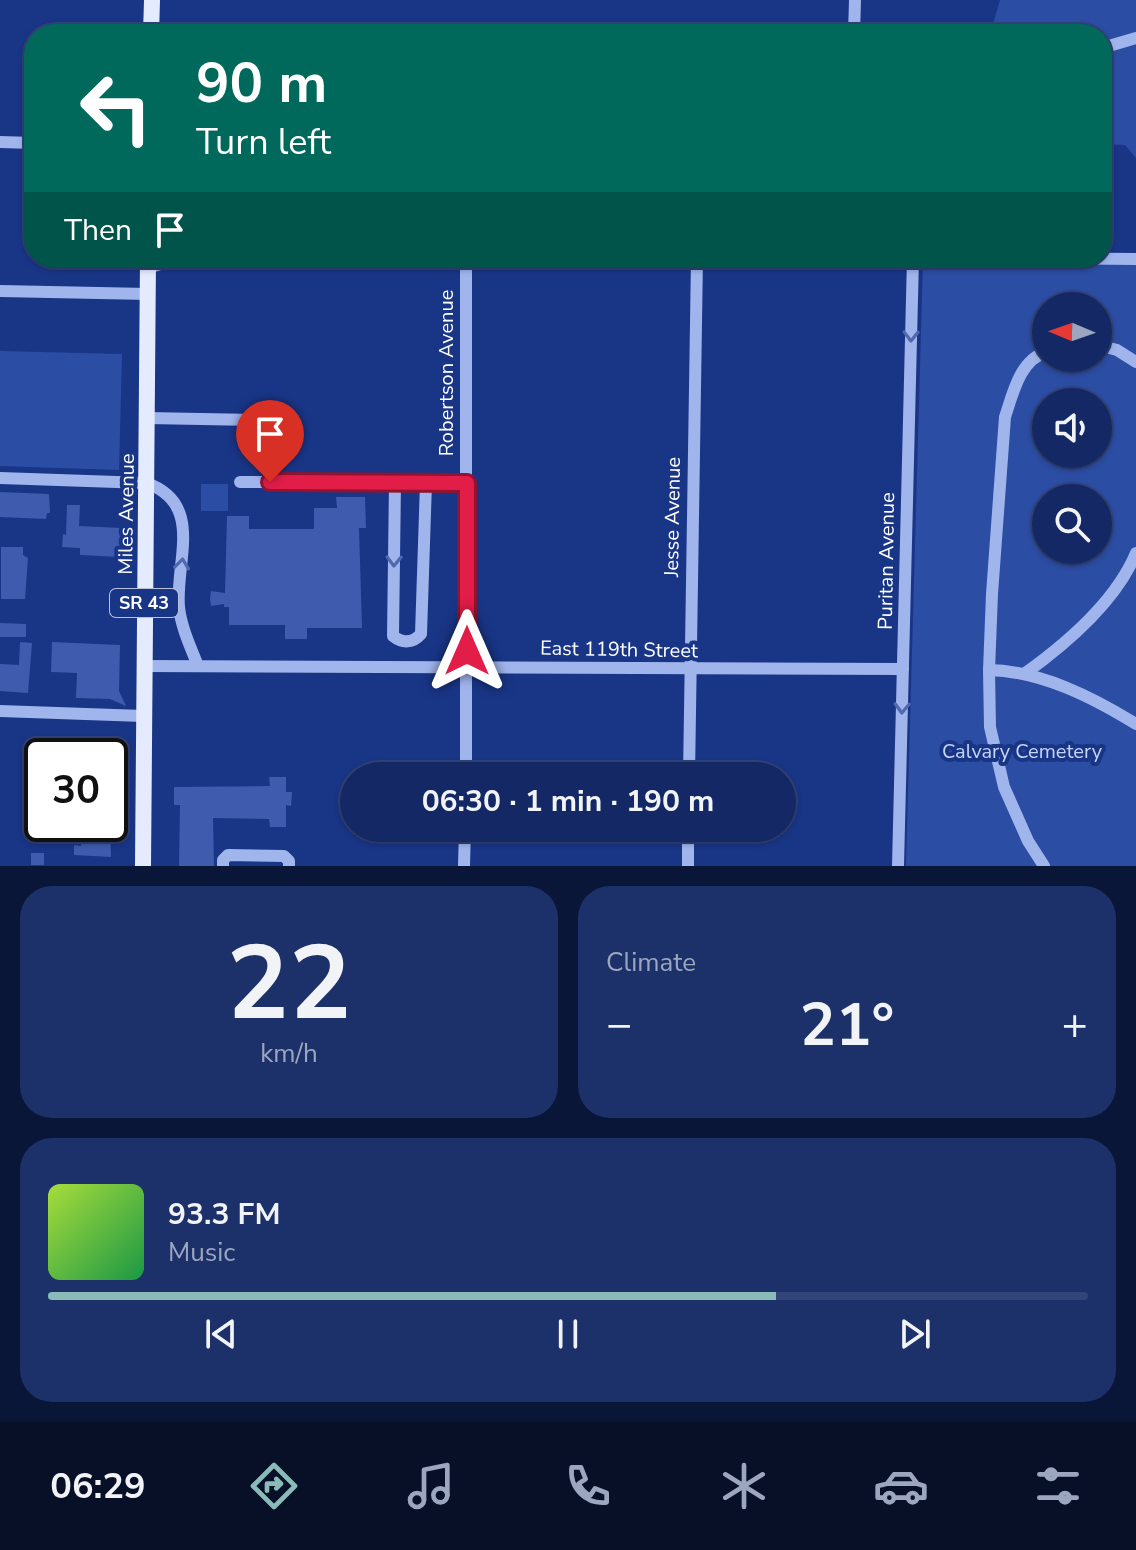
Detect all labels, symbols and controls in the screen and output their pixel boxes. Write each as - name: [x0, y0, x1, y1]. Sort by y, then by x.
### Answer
- text: 90 m: [196, 45, 327, 122]
- icon: left: [64, 56, 168, 160]
- text: Turn left: [196, 118, 331, 167]
- icon: arrive: [148, 208, 192, 252]
- text: Then: [64, 210, 132, 251]
- street label: Robertson Avenue: [433, 290, 460, 456]
- north arrow: [1032, 292, 1112, 372]
- map controls: [1032, 292, 1112, 564]
- one-way arrow: [903, 330, 920, 343]
- button: sound: [1032, 388, 1112, 468]
- pin: [236, 400, 304, 482]
- icon: arrive: [248, 412, 292, 456]
- street label: Miles Avenue: [112, 453, 141, 575]
- street label: Jesse Avenue: [658, 457, 687, 578]
- button: search: [1032, 484, 1112, 564]
- street label: Puritan Avenue: [872, 492, 901, 630]
- one-way arrow: [385, 555, 403, 568]
- one-way arrow: [173, 557, 190, 571]
- road number: SR 43: [110, 589, 178, 617]
- position arrow: [425, 609, 509, 693]
- street label: East 119th Street: [540, 635, 699, 664]
- one-way arrow: [893, 702, 911, 715]
- speed limit sign: 30: [24, 738, 128, 842]
- park label: Calvary Cemetery: [942, 738, 1103, 765]
- text: 06:30 · 1 min · 190 m: [422, 781, 714, 822]
- text: 22: [227, 913, 351, 1055]
- text: Climate: [606, 945, 696, 980]
- text: 21°: [800, 984, 894, 1066]
- text: −: [606, 995, 632, 1055]
- text: +: [1062, 995, 1088, 1055]
- text: km/h: [260, 1036, 318, 1071]
- text: 93.3 FM: [168, 1194, 280, 1235]
- text: Music: [168, 1235, 235, 1270]
- icon: previous: [199, 1312, 243, 1356]
- icon: pause: [546, 1312, 590, 1356]
- icon: next: [893, 1312, 937, 1356]
- icon: directions: [246, 1458, 302, 1514]
- icon: music: [403, 1458, 459, 1514]
- icon: phone: [560, 1458, 616, 1514]
- icon: climate: [716, 1458, 772, 1514]
- icon: car: [873, 1458, 929, 1514]
- icon: filters: [1030, 1458, 1086, 1514]
- text: 06:29: [50, 1462, 146, 1511]

